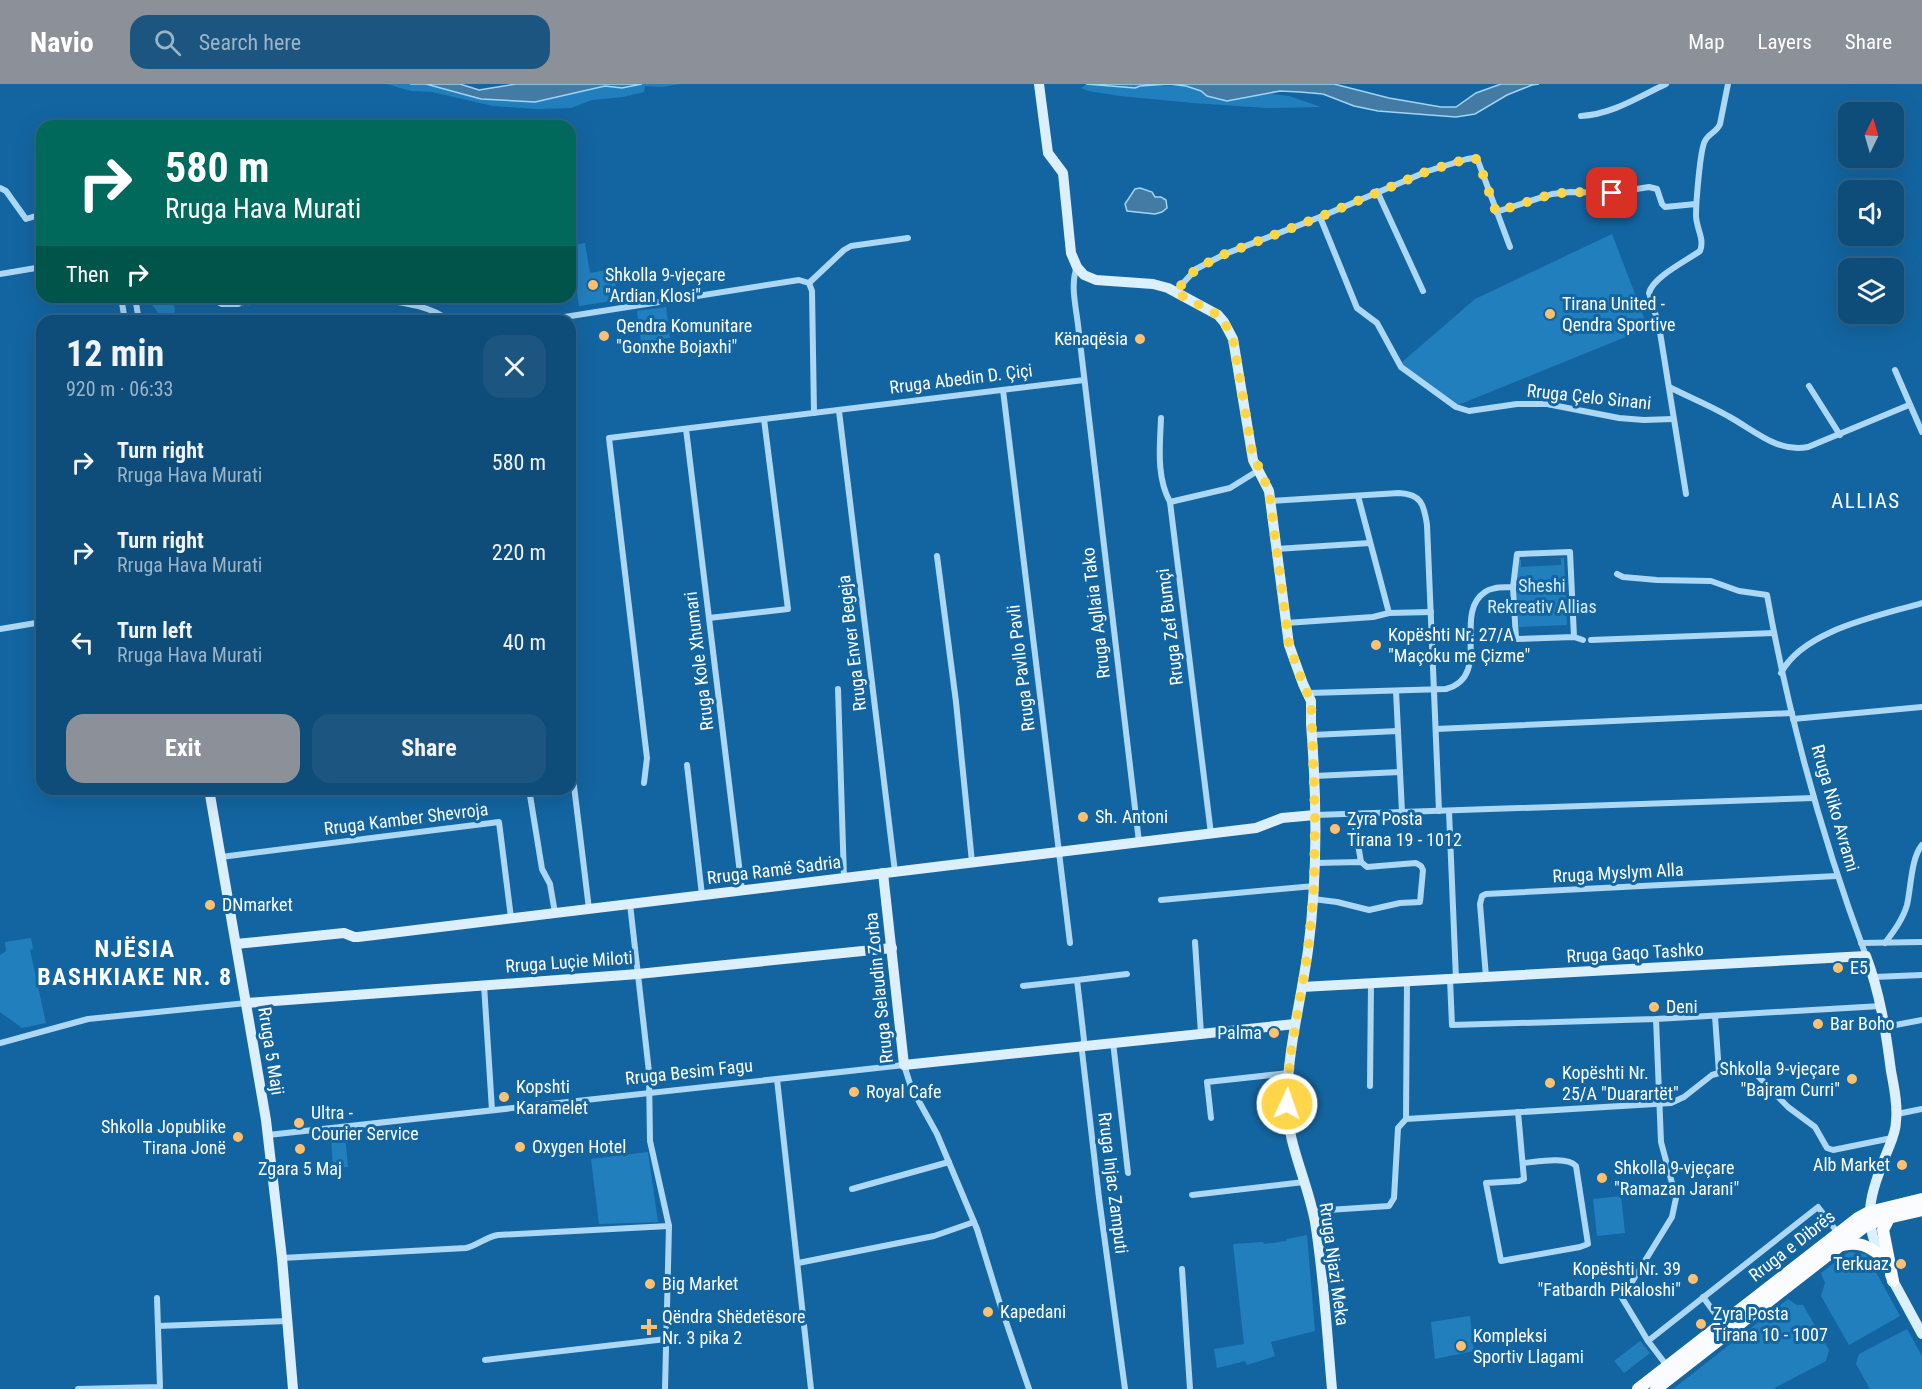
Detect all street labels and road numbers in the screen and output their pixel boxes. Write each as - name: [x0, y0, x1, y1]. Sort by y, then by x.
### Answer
- street label: Rruga Abedin D. Çiçi: [888, 359, 1034, 398]
- street label: Rruga Çelo Sinani: [1526, 380, 1652, 413]
- street label: Rruga Agllaia Tako: [1077, 546, 1114, 680]
- street label: Rruga Zef Bumçi: [1152, 568, 1187, 687]
- street label: Rruga Enver Begeja: [833, 574, 870, 712]
- street label: Rruga Kole Xhumari: [680, 590, 717, 732]
- street label: Rruga Pavllo Pavli: [1002, 604, 1039, 732]
- street label: Rruga Niko Avrami: [1807, 742, 1864, 874]
- street label: Rruga Kamber Shevroja: [323, 798, 489, 839]
- street label: Rruga Ramë Sadria: [706, 851, 842, 888]
- street label: Rruga Myslym Alla: [1552, 859, 1684, 886]
- street label: Rruga Selaudin Zorba: [860, 911, 897, 1065]
- street label: Rruga Gaqo Tashko: [1566, 938, 1704, 967]
- street label: Rruga Luçie Miloti: [505, 947, 633, 976]
- street label: Rruga 5 Maji: [254, 1005, 289, 1096]
- street label: Rruga Besim Fagu: [624, 1054, 754, 1089]
- street label: Rruga Injac Zamputi: [1094, 1111, 1133, 1255]
- street label: Rruga Njazi Meka: [1315, 1201, 1354, 1327]
- street label: Rruga e Dibrës: [1745, 1206, 1839, 1286]

